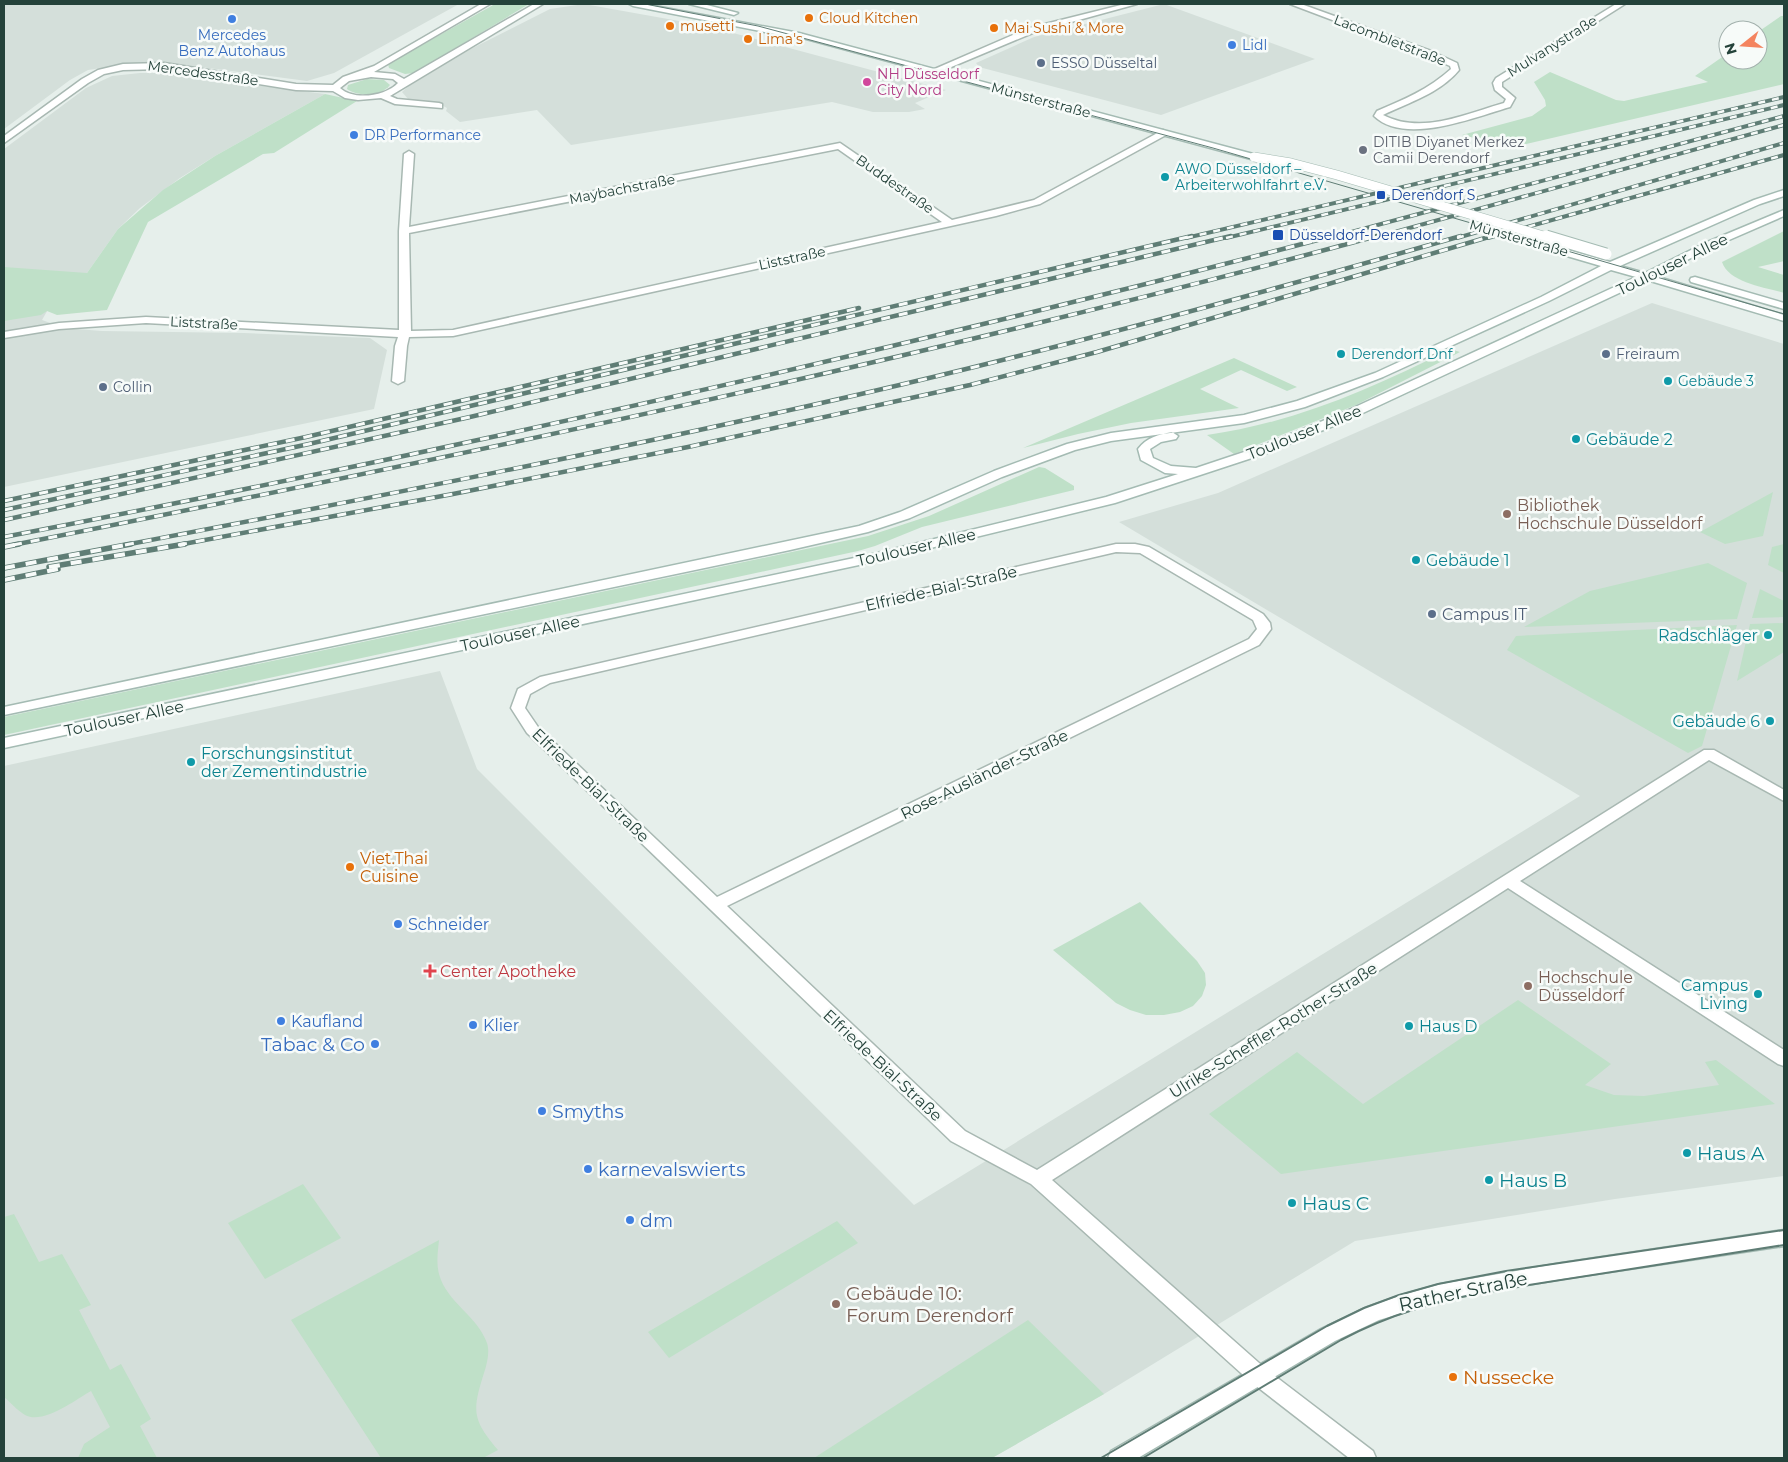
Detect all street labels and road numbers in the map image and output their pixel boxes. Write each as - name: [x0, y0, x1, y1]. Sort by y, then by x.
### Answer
- street label: Lacombletstraße: [1331, 10, 1449, 70]
- street label: Mulvanystraße: [1504, 11, 1600, 81]
- street label: Mercedesstraße: [146, 56, 260, 90]
- street label: Münsterstraße: [989, 78, 1093, 122]
- street label: Buddestraße: [853, 151, 937, 217]
- street label: Maybachstraße: [568, 170, 676, 208]
- street label: Münsterstraße: [1467, 215, 1571, 261]
- street label: Toulouser Allee: [1613, 229, 1731, 300]
- street label: Liststraße: [757, 242, 827, 274]
- street label: Liststraße: [169, 312, 239, 334]
- street label: Toulouser Allee: [1244, 401, 1364, 464]
- street label: Toulouser Allee: [855, 525, 978, 570]
- street label: Elfriede-Bial-Straße: [863, 562, 1019, 615]
- street label: Toulouser Allee: [459, 612, 582, 655]
- street label: Toulouser Allee: [63, 697, 186, 740]
- street label: Elfriede-Bial-Straße: [528, 725, 653, 846]
- street label: Rose-Ausländer-Straße: [897, 726, 1071, 823]
- street label: Ulrike-Scheffler-Rother-Straße: [1166, 958, 1381, 1102]
- street label: Elfriede-Bial-Straße: [819, 1005, 946, 1125]
- street label: Rather Straße: [1397, 1267, 1530, 1316]

